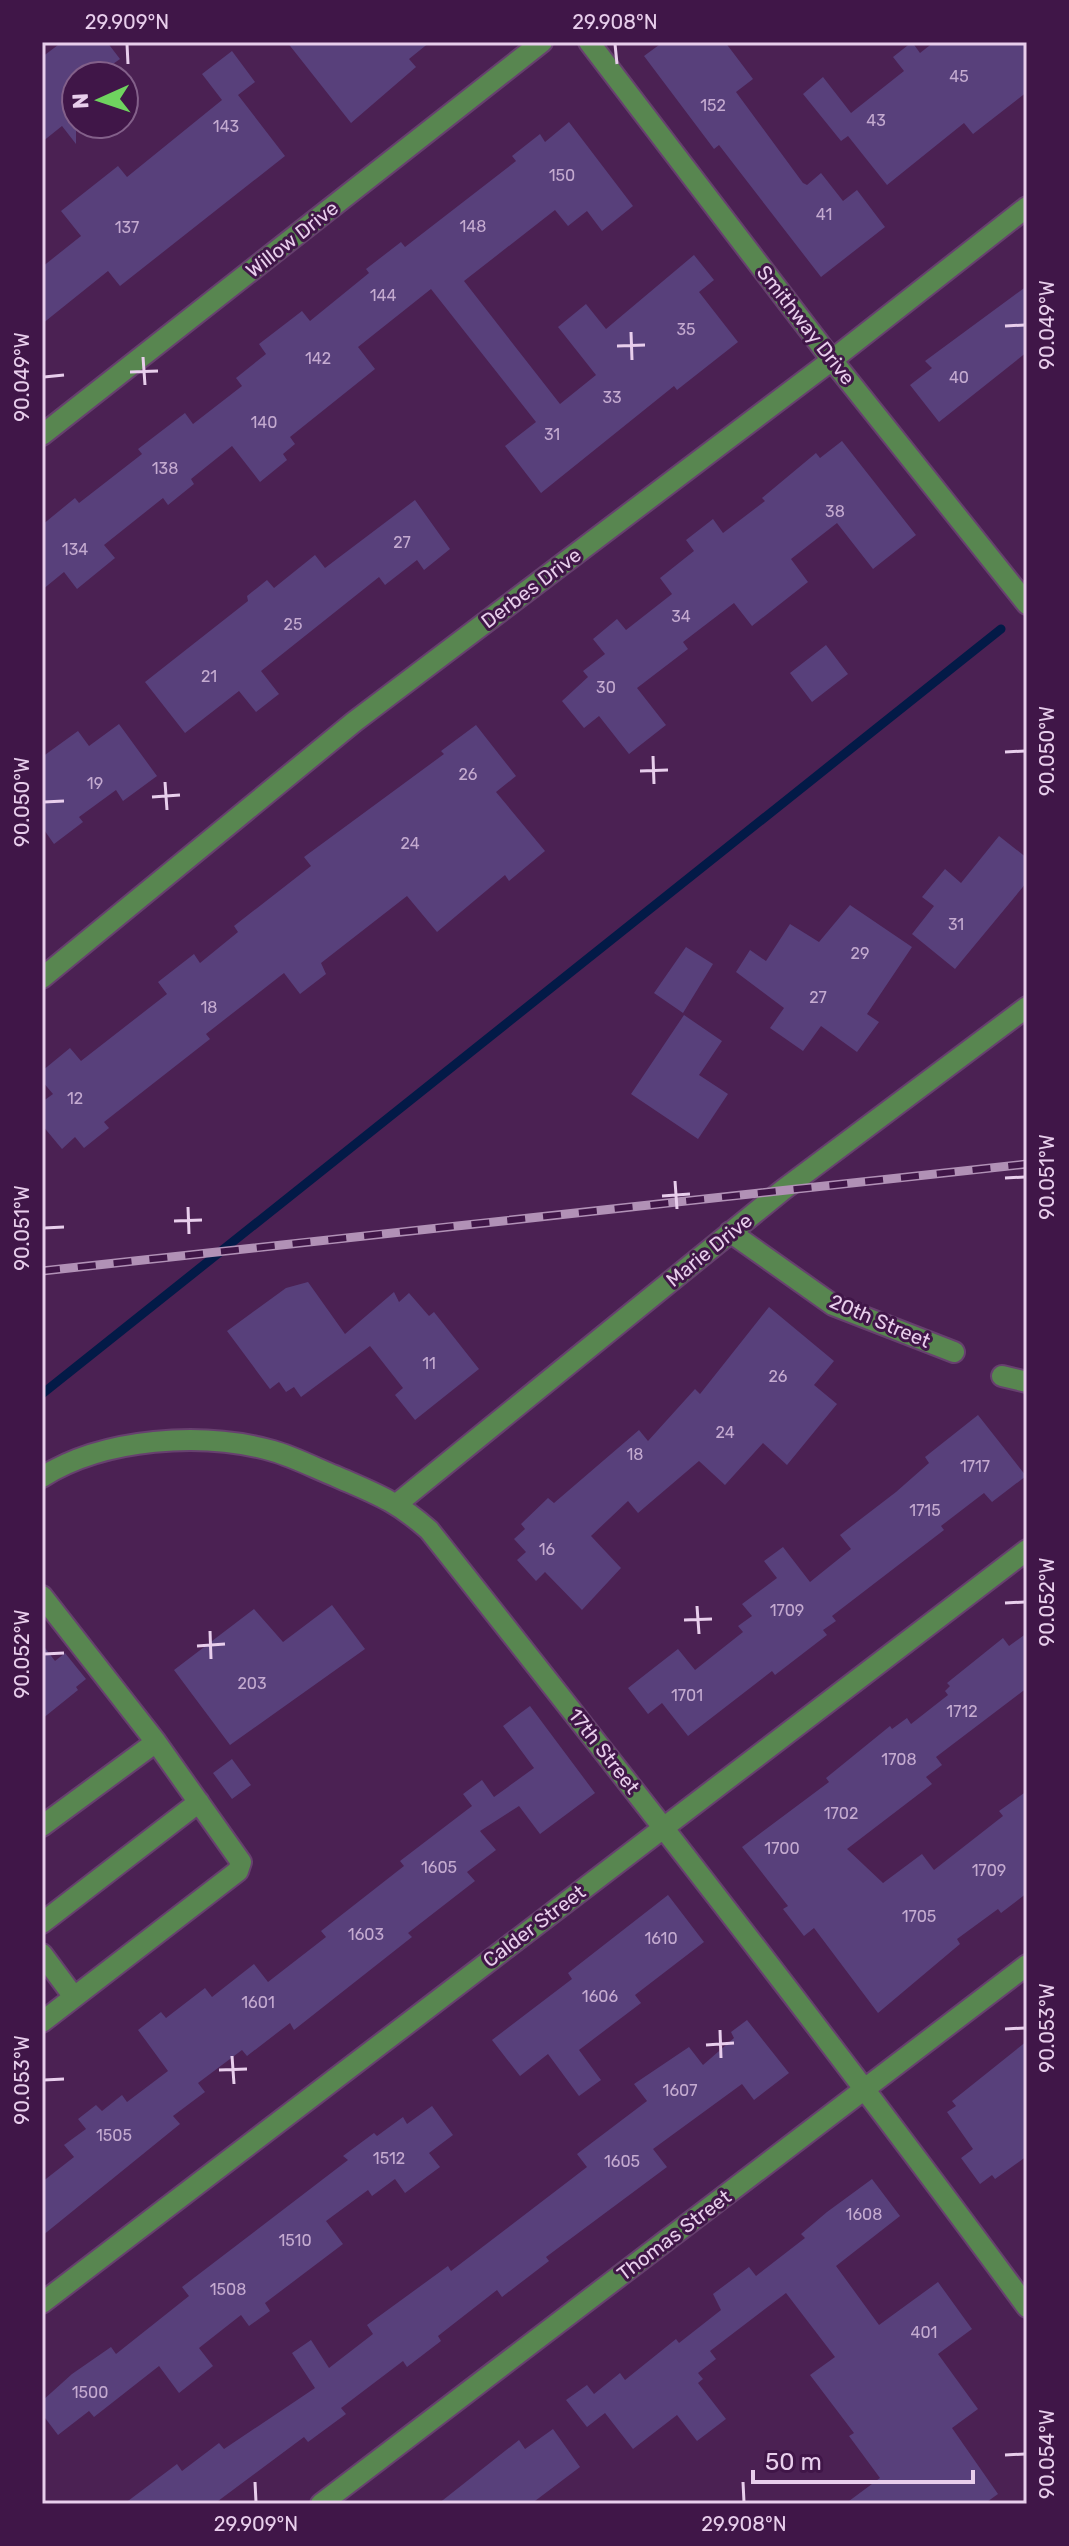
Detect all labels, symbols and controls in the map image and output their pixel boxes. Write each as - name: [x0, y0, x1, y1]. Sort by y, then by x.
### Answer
- text: 29.909°N: [85, 10, 169, 34]
- text: 29.908°N: [572, 10, 658, 34]
- north arrow: [60, 60, 140, 140]
- house number: 45: [949, 67, 969, 86]
- text: N: [67, 92, 94, 110]
- house number: 152: [700, 96, 726, 115]
- house number: 43: [866, 111, 886, 130]
- house number: 143: [213, 117, 239, 136]
- house number: 150: [549, 166, 575, 185]
- street label: Willow Drive: [241, 196, 343, 282]
- house number: 41: [816, 205, 832, 224]
- house number: 148: [460, 217, 486, 236]
- house number: 137: [115, 218, 139, 237]
- street label: Smithway Drive: [752, 260, 860, 390]
- text: 90.049°W: [1035, 280, 1059, 370]
- house number: 144: [370, 286, 396, 305]
- house number: 35: [676, 320, 696, 339]
- text: 90.049°W: [10, 332, 34, 422]
- house number: 142: [305, 349, 331, 368]
- house number: 40: [949, 368, 969, 387]
- house number: 33: [602, 388, 622, 407]
- house number: 140: [251, 413, 277, 432]
- house number: 31: [544, 425, 560, 444]
- house number: 138: [152, 459, 178, 478]
- house number: 38: [825, 502, 845, 521]
- house number: 27: [393, 533, 411, 552]
- house number: 134: [62, 540, 88, 559]
- street label: Derbes Drive: [476, 543, 586, 633]
- house number: 34: [671, 607, 691, 626]
- house number: 25: [284, 615, 302, 634]
- house number: 21: [201, 667, 217, 686]
- house number: 30: [596, 678, 616, 697]
- text: 90.050°W: [1035, 706, 1059, 796]
- text: 90.050°W: [10, 757, 34, 847]
- house number: 26: [458, 765, 478, 784]
- house number: 19: [87, 774, 103, 793]
- house number: 24: [400, 834, 420, 853]
- house number: 31: [948, 915, 964, 934]
- house number: 29: [851, 944, 869, 963]
- house number: 27: [809, 988, 827, 1007]
- house number: 18: [200, 998, 218, 1017]
- house number: 12: [67, 1089, 83, 1108]
- text: 90.051°W: [1035, 1134, 1059, 1220]
- text: 90.051°W: [10, 1185, 34, 1271]
- street label: Marie Drive: [661, 1208, 757, 1292]
- street label: 20th Street: [826, 1289, 934, 1353]
- house number: 11: [422, 1354, 436, 1373]
- house number: 26: [768, 1367, 788, 1386]
- house number: 24: [715, 1423, 735, 1442]
- house number: 18: [626, 1445, 644, 1464]
- house number: 1717: [960, 1457, 990, 1476]
- house number: 1715: [909, 1501, 941, 1520]
- house number: 16: [539, 1540, 556, 1559]
- text: 90.052°W: [1035, 1557, 1059, 1647]
- house number: 1709: [770, 1601, 804, 1620]
- text: 90.052°W: [10, 1609, 34, 1699]
- house number: 203: [237, 1674, 267, 1693]
- house number: 1701: [671, 1686, 703, 1705]
- house number: 1712: [946, 1702, 978, 1721]
- street label: 17th Street: [563, 1704, 645, 1799]
- house number: 1708: [881, 1750, 917, 1769]
- house number: 1702: [824, 1804, 858, 1823]
- house number: 1700: [764, 1839, 800, 1858]
- house number: 1605: [421, 1858, 457, 1877]
- house number: 1709: [972, 1861, 1006, 1880]
- street label: Calder Street: [478, 1880, 590, 1972]
- house number: 1705: [902, 1907, 936, 1926]
- house number: 1603: [348, 1925, 384, 1944]
- house number: 1610: [644, 1929, 678, 1948]
- text: 90.053°W: [1035, 1983, 1059, 2073]
- house number: 1606: [582, 1987, 618, 2006]
- house number: 1601: [241, 1993, 275, 2012]
- text: 90.053°W: [10, 2035, 34, 2125]
- house number: 1607: [663, 2081, 697, 2100]
- house number: 1505: [96, 2126, 132, 2145]
- house number: 1512: [373, 2149, 405, 2168]
- house number: 1605: [604, 2152, 640, 2171]
- street label: Thomas Street: [612, 2184, 736, 2286]
- house number: 1608: [846, 2205, 882, 2224]
- house number: 1510: [278, 2231, 312, 2250]
- house number: 1508: [210, 2280, 246, 2299]
- house number: 401: [911, 2323, 937, 2342]
- house number: 1500: [72, 2383, 108, 2402]
- text: 90.054°W: [1035, 2409, 1059, 2499]
- scale bar: [753, 2434, 973, 2484]
- text: 50 m: [765, 2448, 822, 2476]
- text: 29.909°N: [214, 2512, 298, 2536]
- text: 29.908°N: [701, 2512, 787, 2536]

